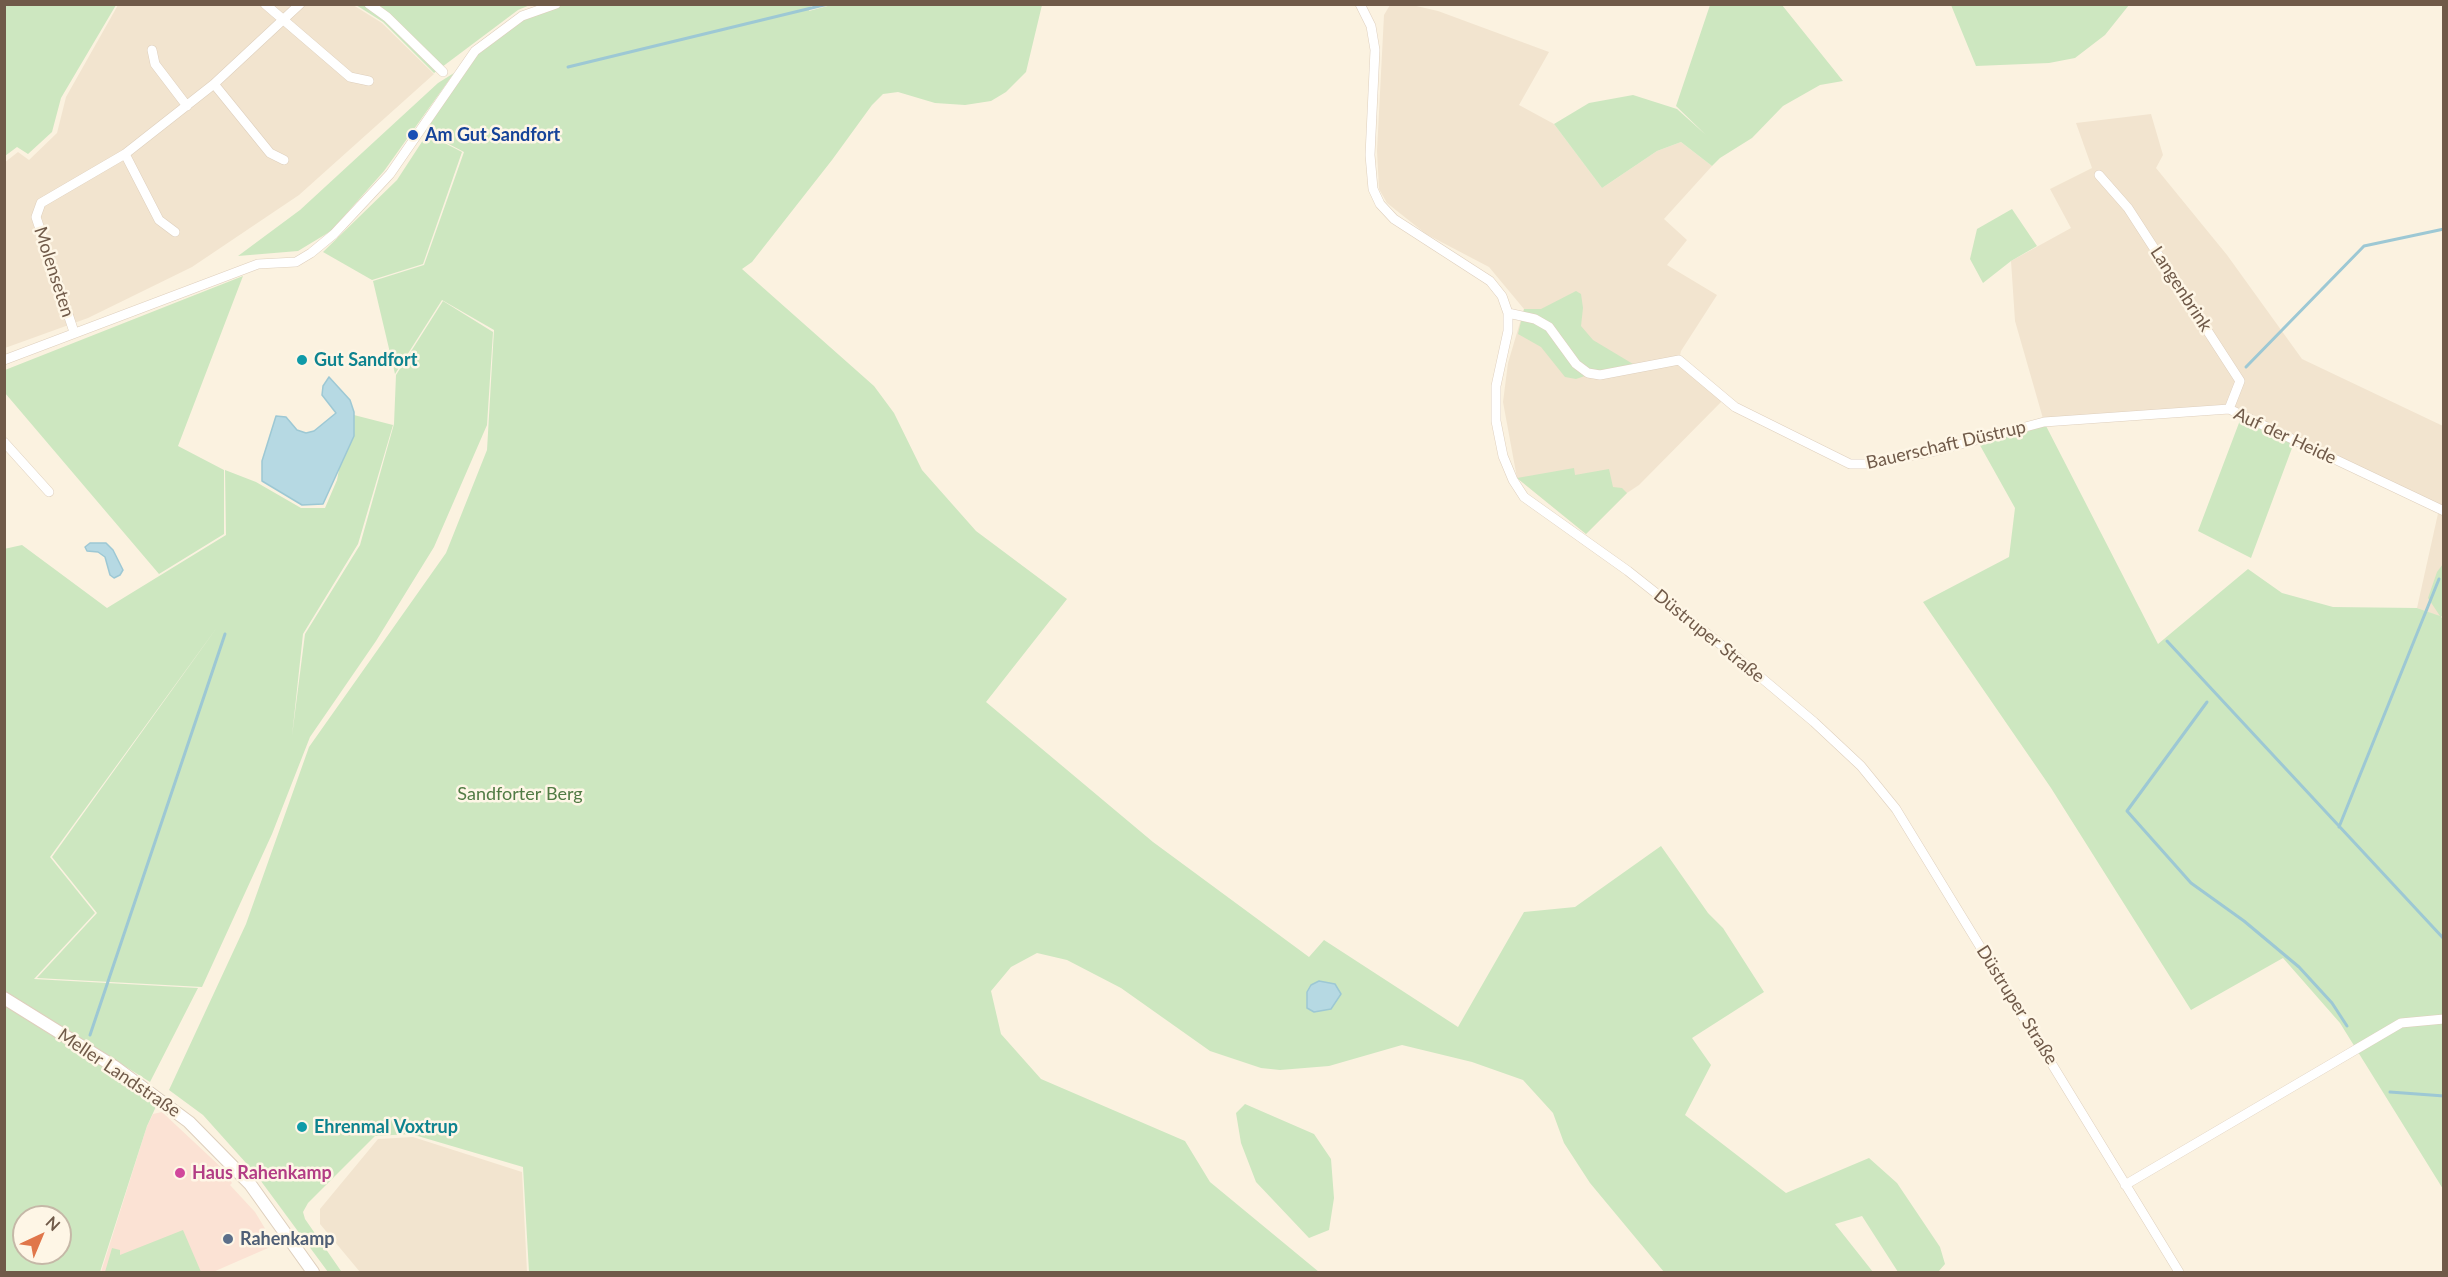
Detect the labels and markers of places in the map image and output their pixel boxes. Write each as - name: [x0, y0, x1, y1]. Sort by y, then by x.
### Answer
- place label: Am Gut Sandfort: [425, 124, 560, 146]
- marker: Am Gut Sandfort: [406, 128, 420, 142]
- place label: Gut Sandfort: [314, 349, 417, 371]
- marker: Gut Sandfort: [295, 353, 309, 367]
- place label: Ehrenmal Voxtrup: [314, 1116, 458, 1138]
- marker: Ehrenmal Voxtrup: [295, 1120, 309, 1134]
- place label: Haus Rahenkamp: [192, 1162, 332, 1184]
- marker: Haus Rahenkamp: [173, 1166, 187, 1180]
- place label: Rahenkamp: [240, 1228, 335, 1250]
- marker: Rahenkamp: [221, 1232, 235, 1246]

